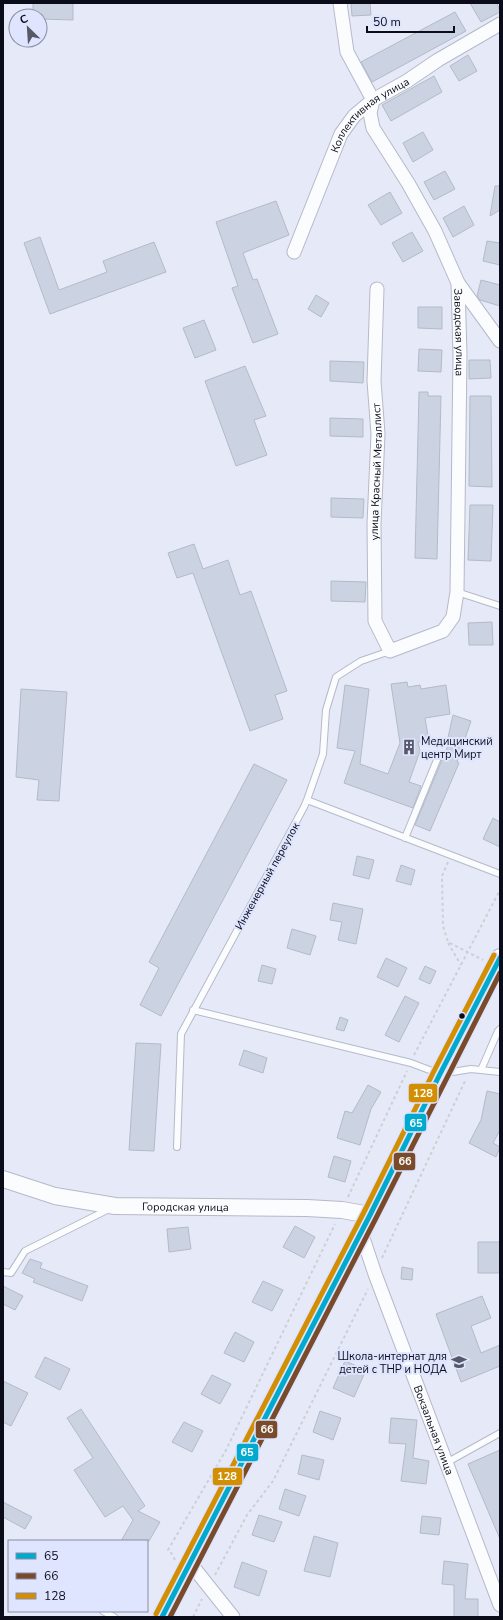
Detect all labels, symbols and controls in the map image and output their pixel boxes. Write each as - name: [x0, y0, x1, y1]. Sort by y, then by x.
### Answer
- north arrow: [8, 8, 48, 48]
- scale bar: [367, 8, 454, 34]
- text: С: [17, 11, 31, 28]
- text: 50 m: [373, 14, 401, 30]
- street label: Коллективная улица: [327, 74, 412, 155]
- street label: Заводская улица: [450, 288, 467, 376]
- street label: улица Красный Металлист: [367, 402, 386, 540]
- place label: Медицинский центр Мирт: [421, 734, 493, 762]
- building icon: Медицинский центр Мирт: [400, 738, 418, 756]
- street label: Инженерный переулок: [232, 820, 303, 933]
- unlabelled marker: [457, 1011, 467, 1021]
- line badge: 128: [408, 1083, 438, 1103]
- text: 128: [413, 1086, 433, 1101]
- line badge: 65: [404, 1113, 427, 1132]
- text: 65: [409, 1116, 423, 1131]
- line badge: 66: [393, 1152, 416, 1171]
- text: 66: [398, 1154, 412, 1169]
- street label: Городская улица: [142, 1199, 229, 1215]
- place label: Школа-интернат для детей с ТНР и НОДА: [338, 1349, 447, 1377]
- school or university icon: Школа-интернат для детей с ТНР и НОДА: [450, 1353, 468, 1371]
- street label: Вокзальная улица: [410, 1383, 457, 1477]
- line badge: 66: [255, 1420, 278, 1439]
- text: 66: [260, 1422, 274, 1437]
- line badge: 65: [236, 1443, 259, 1462]
- text: 65: [240, 1445, 254, 1460]
- line badge: 128: [212, 1467, 243, 1486]
- text: 128: [217, 1469, 237, 1484]
- legend: [8, 1540, 148, 1612]
- text: 65: [44, 1548, 58, 1564]
- text: 66: [44, 1568, 58, 1584]
- text: 128: [44, 1588, 66, 1604]

